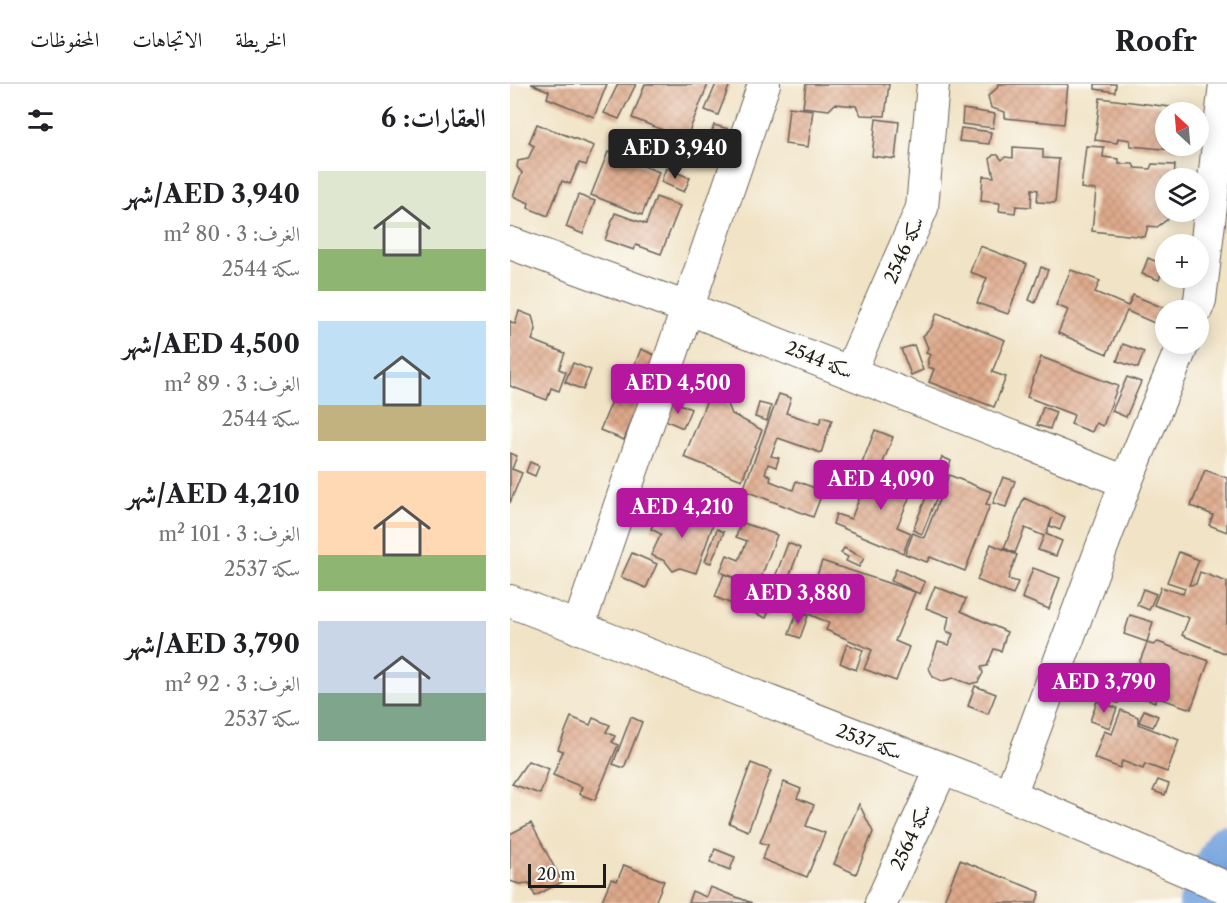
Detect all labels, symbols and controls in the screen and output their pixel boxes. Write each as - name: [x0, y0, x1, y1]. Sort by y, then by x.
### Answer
- text: Roofr: [1115, 24, 1197, 58]
- text: المحفوظات: [30, 27, 99, 52]
- text: الاتجاهات: [132, 27, 202, 52]
- text: الخريطة: [235, 27, 286, 52]
- text: العقارات: 6: [381, 102, 486, 134]
- north arrow: [1155, 102, 1209, 156]
- map controls: [1155, 102, 1209, 354]
- icon: filters: [24, 104, 57, 137]
- pin: AED 3,940: [606, 129, 744, 180]
- text: AED 3,940: [622, 136, 728, 160]
- button: layers: [1155, 168, 1209, 222]
- text: AED 3,940/شهر: [124, 178, 300, 210]
- icon: home: [366, 195, 438, 267]
- street label: سكة 2546: [880, 213, 928, 287]
- text: الغرف: 3 · 80 m²: [163, 222, 300, 246]
- button: +: [1155, 234, 1209, 288]
- text: سكة 2544: [222, 257, 300, 281]
- button: −: [1155, 300, 1209, 354]
- text: AED 4,500/شهر: [122, 328, 300, 360]
- street label: سكة 2544: [782, 337, 856, 383]
- icon: home: [366, 345, 438, 417]
- pin: AED 4,500: [609, 364, 747, 415]
- text: AED 4,500: [625, 371, 731, 395]
- text: الغرف: 3 · 89 m²: [164, 372, 300, 396]
- text: سكة 2544: [222, 407, 300, 431]
- pin: AED 4,090: [812, 460, 950, 511]
- text: AED 4,090: [828, 467, 934, 491]
- text: AED 4,210/شهر: [127, 478, 300, 510]
- pin: AED 4,210: [613, 488, 751, 539]
- icon: home: [366, 495, 438, 567]
- text: AED 4,210: [630, 495, 734, 519]
- text: الغرف: 3 · 101 m²: [158, 522, 300, 546]
- text: سكة 2537: [224, 557, 300, 581]
- pin: AED 3,880: [729, 574, 867, 625]
- text: AED 3,880: [745, 581, 851, 605]
- text: AED 3,790/شهر: [125, 628, 300, 660]
- icon: home: [366, 645, 438, 717]
- pin: AED 3,790: [1035, 663, 1173, 714]
- text: AED 3,790: [1052, 670, 1156, 694]
- text: الغرف: 3 · 92 m²: [165, 672, 300, 696]
- text: سكة 2537: [224, 707, 300, 731]
- street label: سكة 2537: [833, 719, 905, 765]
- street label: سكة 2564: [886, 800, 936, 874]
- scale bar: [528, 861, 606, 888]
- text: 20 m: [537, 864, 576, 884]

